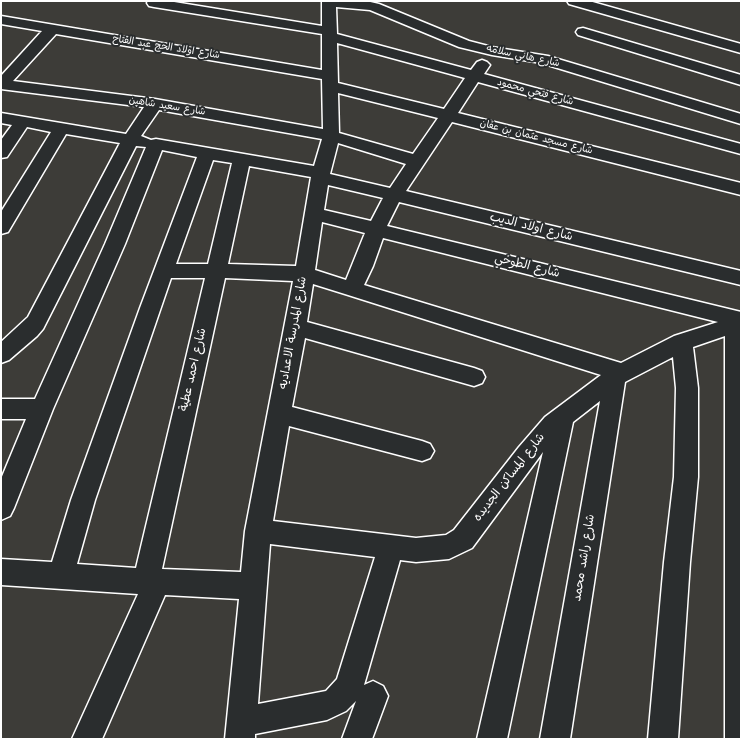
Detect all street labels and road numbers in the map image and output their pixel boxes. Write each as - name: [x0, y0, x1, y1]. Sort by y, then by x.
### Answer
- street label: شارع اولاد الحج عبد الفتاح: [111, 34, 221, 62]
- street label: شارع هاني سلامه: [485, 43, 561, 71]
- street label: شارع فتحي محمود: [496, 77, 574, 109]
- street label: شارع سعيد شاهين: [128, 95, 206, 119]
- street label: شارع مسجد عثمان بن عفان: [478, 118, 594, 158]
- street label: شارع اولاد الديب: [488, 211, 574, 245]
- street label: شارع الطوخي: [493, 252, 561, 282]
- street label: شارع المدرسة الاعداديه: [277, 276, 311, 390]
- street label: شارع احمد عطية: [177, 327, 211, 413]
- street label: شارع المساكن الجديده: [471, 431, 549, 525]
- street label: شارع راشد محمد: [571, 513, 599, 603]

